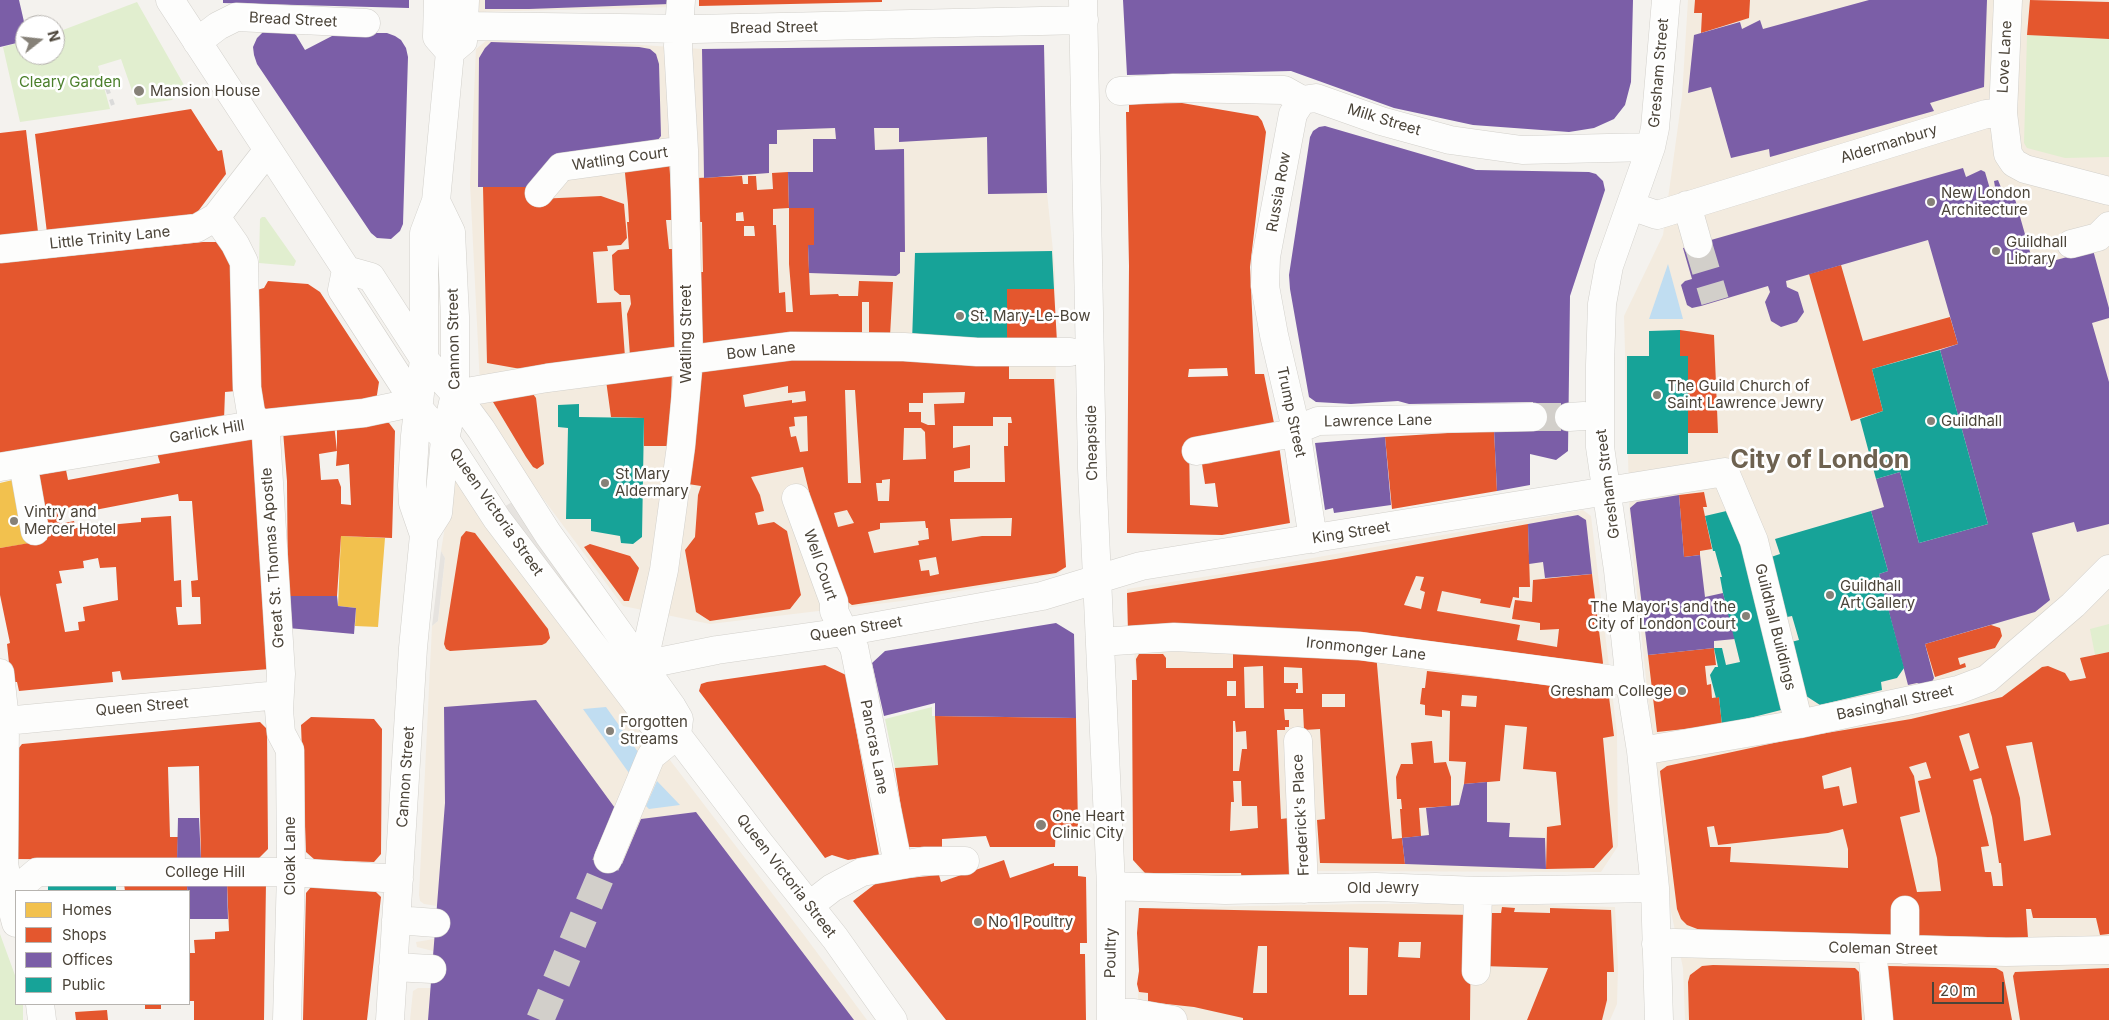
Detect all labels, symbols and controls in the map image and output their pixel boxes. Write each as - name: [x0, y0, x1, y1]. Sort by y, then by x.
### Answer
- street label: Bread Street: [248, 9, 338, 31]
- north arrow: [15, 15, 65, 65]
- street label: Gresham Street: [1645, 17, 1673, 129]
- street label: Bread Street: [730, 18, 818, 38]
- street label: Love Lane: [1994, 20, 2016, 94]
- text: N: [44, 29, 64, 43]
- park label: Cleary Garden: [19, 73, 121, 91]
- place label: Mansion House: [150, 82, 260, 100]
- marker: Mansion House: [132, 84, 146, 98]
- street label: Milk Street: [1345, 100, 1423, 140]
- street label: Aldermanbury: [1838, 121, 1940, 167]
- street label: Watling Court: [571, 143, 669, 175]
- street label: Russia Row: [1263, 151, 1295, 233]
- place label: New London Architecture: [1941, 184, 2031, 219]
- marker: New London Architecture: [1925, 196, 1937, 208]
- street label: Little Trinity Lane: [49, 223, 171, 253]
- place label: Guildhall Library: [2006, 233, 2067, 268]
- marker: Guildhall Library: [1990, 245, 2002, 257]
- street label: Watling Street: [677, 284, 695, 384]
- street label: Cannon Street: [444, 288, 464, 390]
- place label: St. Mary-Le-Bow: [970, 307, 1091, 325]
- marker: St. Mary-Le-Bow: [954, 310, 966, 322]
- street label: Bow Lane: [725, 338, 797, 364]
- street label: Trump Street: [1273, 365, 1309, 459]
- place label: The Guild Church of Saint Lawrence Jewry: [1667, 377, 1824, 412]
- marker: The Guild Church of Saint Lawrence Jewry: [1651, 389, 1663, 401]
- street label: Cheapside: [1082, 405, 1102, 481]
- street label: Lawrence Lane: [1324, 411, 1432, 431]
- place label: Guildhall: [1941, 412, 2002, 430]
- marker: Guildhall: [1925, 415, 1937, 427]
- street label: Garlick Hill: [168, 417, 246, 447]
- street label: Gresham Street: [1592, 428, 1624, 540]
- street label: Queen Victoria Street: [445, 445, 547, 579]
- district label: City of London: [1731, 445, 1909, 475]
- place label: St Mary Aldermary: [615, 465, 689, 500]
- street label: Great St. Thomas Apostle: [258, 467, 288, 649]
- marker: St Mary Aldermary: [599, 477, 611, 489]
- place label: Vintry and Mercer Hotel: [24, 503, 116, 538]
- marker: Vintry and Mercer Hotel: [8, 515, 20, 527]
- street label: King Street: [1311, 518, 1391, 548]
- street label: Well Court: [799, 527, 841, 603]
- street label: Guildhall Buildings: [1751, 562, 1799, 692]
- place label: Guildhall Art Gallery: [1840, 577, 1915, 612]
- marker: Guildhall Art Gallery: [1824, 589, 1836, 601]
- place label: The Mayor's and the City of London Court: [1588, 598, 1736, 633]
- marker: The Mayor's and the City of London Court: [1740, 610, 1752, 622]
- street label: Queen Street: [809, 613, 903, 645]
- street label: Ironmonger Lane: [1305, 634, 1427, 664]
- place label: Gresham College: [1550, 682, 1672, 700]
- street label: Basinghall Street: [1835, 682, 1955, 724]
- marker: Gresham College: [1676, 685, 1688, 697]
- street label: Queen Street: [95, 694, 189, 720]
- street label: Pancras Lane: [856, 698, 892, 796]
- place label: Forgotten Streams: [620, 713, 688, 748]
- marker: Forgotten Streams: [604, 725, 616, 737]
- street label: Cannon Street: [393, 726, 419, 828]
- street label: Frederick's Place: [1289, 753, 1313, 877]
- place label: One Heart Clinic City: [1052, 807, 1125, 842]
- street label: Queen Victoria Street: [732, 811, 840, 941]
- street label: Cloak Lane: [281, 816, 299, 896]
- marker: One Heart Clinic City: [1034, 818, 1048, 832]
- street label: College Hill: [165, 863, 245, 881]
- street label: Old Jewry: [1347, 879, 1419, 897]
- legend: [15, 890, 190, 1005]
- text: Homes: [62, 900, 112, 919]
- place label: No 1 Poultry: [988, 913, 1073, 931]
- marker: No 1 Poultry: [972, 916, 984, 928]
- text: Shops: [62, 925, 107, 944]
- street label: Poultry: [1102, 928, 1120, 978]
- street label: Coleman Street: [1828, 939, 1938, 959]
- text: Offices: [62, 950, 113, 969]
- scale bar: [1934, 972, 2006, 1004]
- text: Public: [62, 975, 105, 994]
- text: 20 m: [1940, 981, 1976, 1000]

